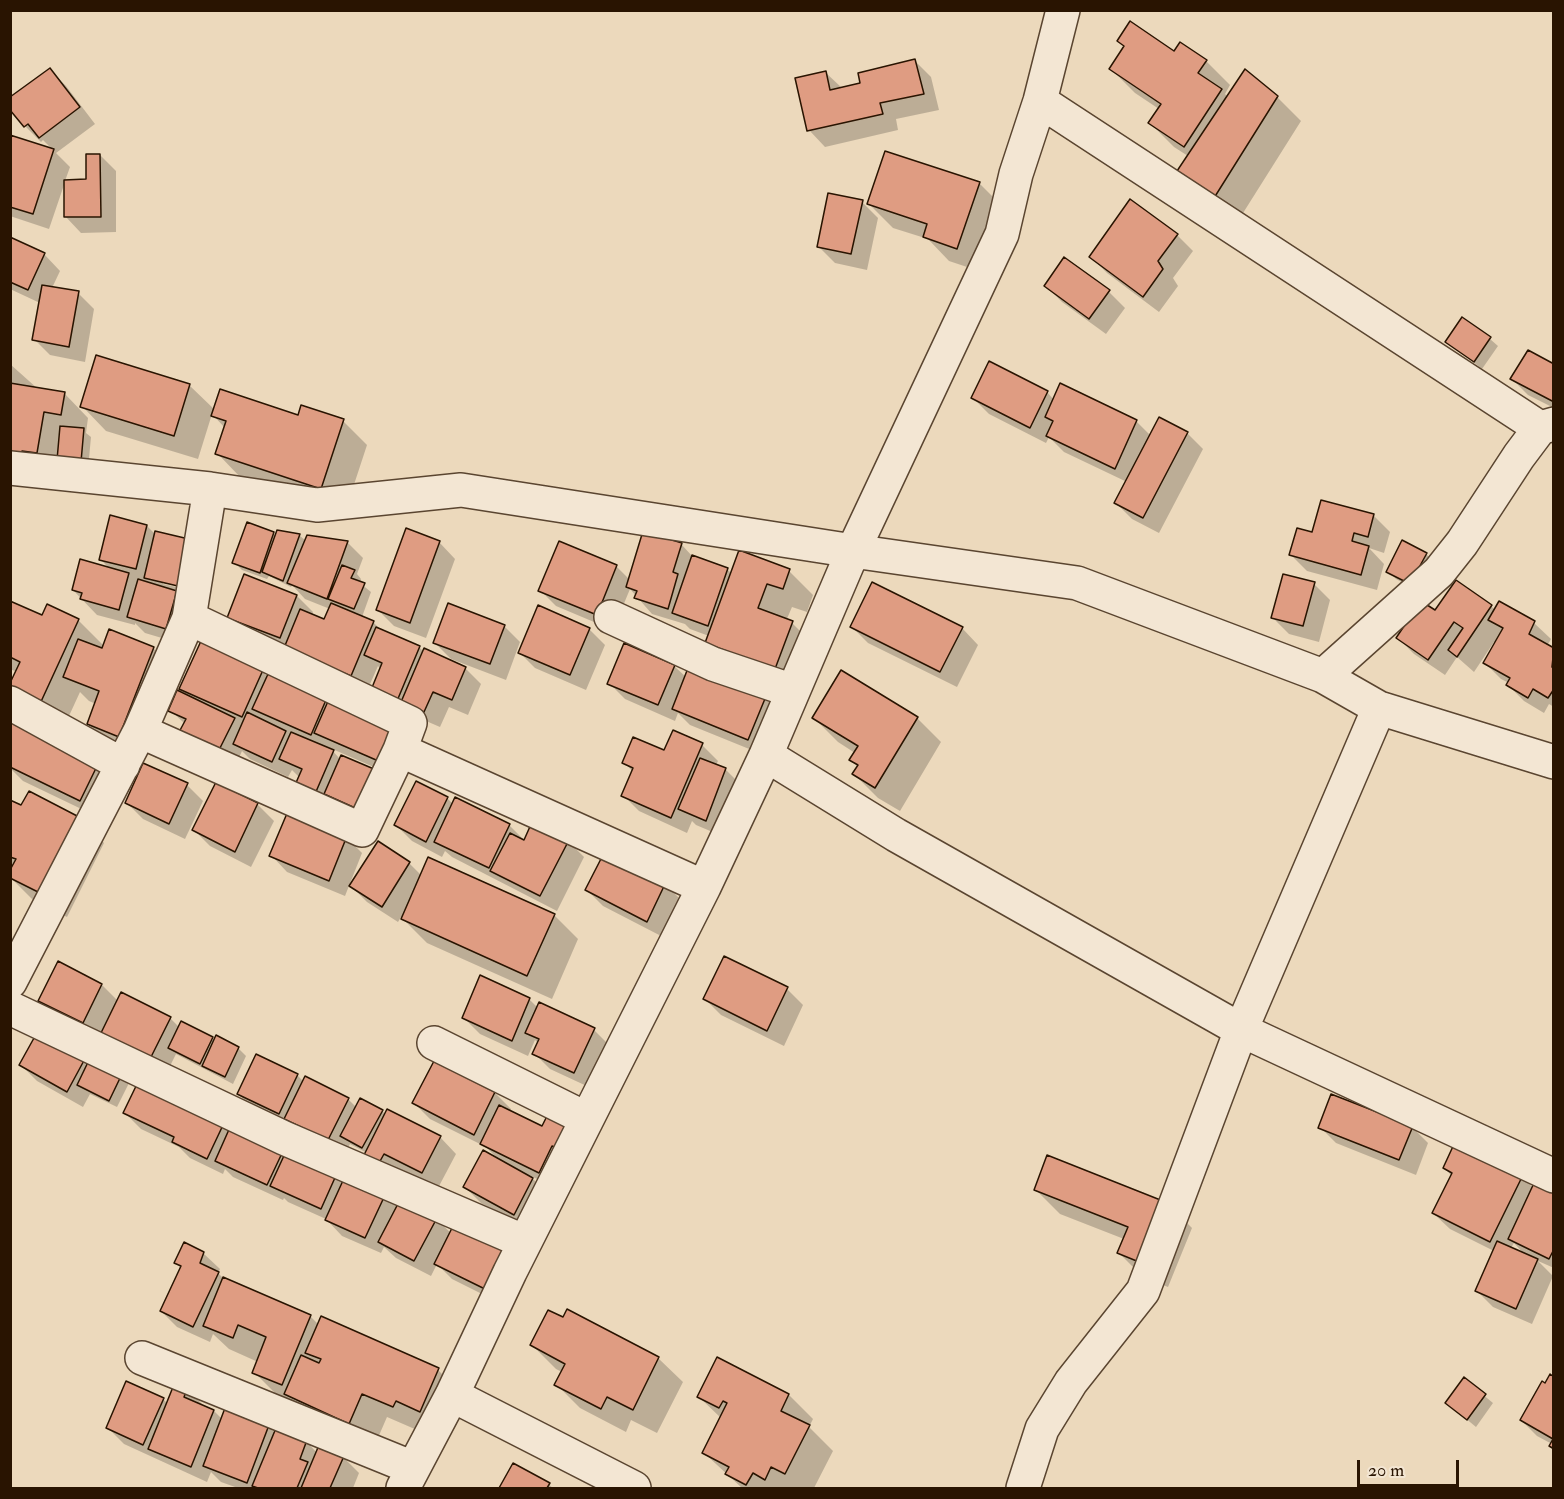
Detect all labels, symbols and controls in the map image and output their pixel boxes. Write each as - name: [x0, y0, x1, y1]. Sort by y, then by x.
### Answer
- scale bar: [1360, 1448, 1462, 1486]
- text: 20 m: [1368, 1459, 1404, 1482]

